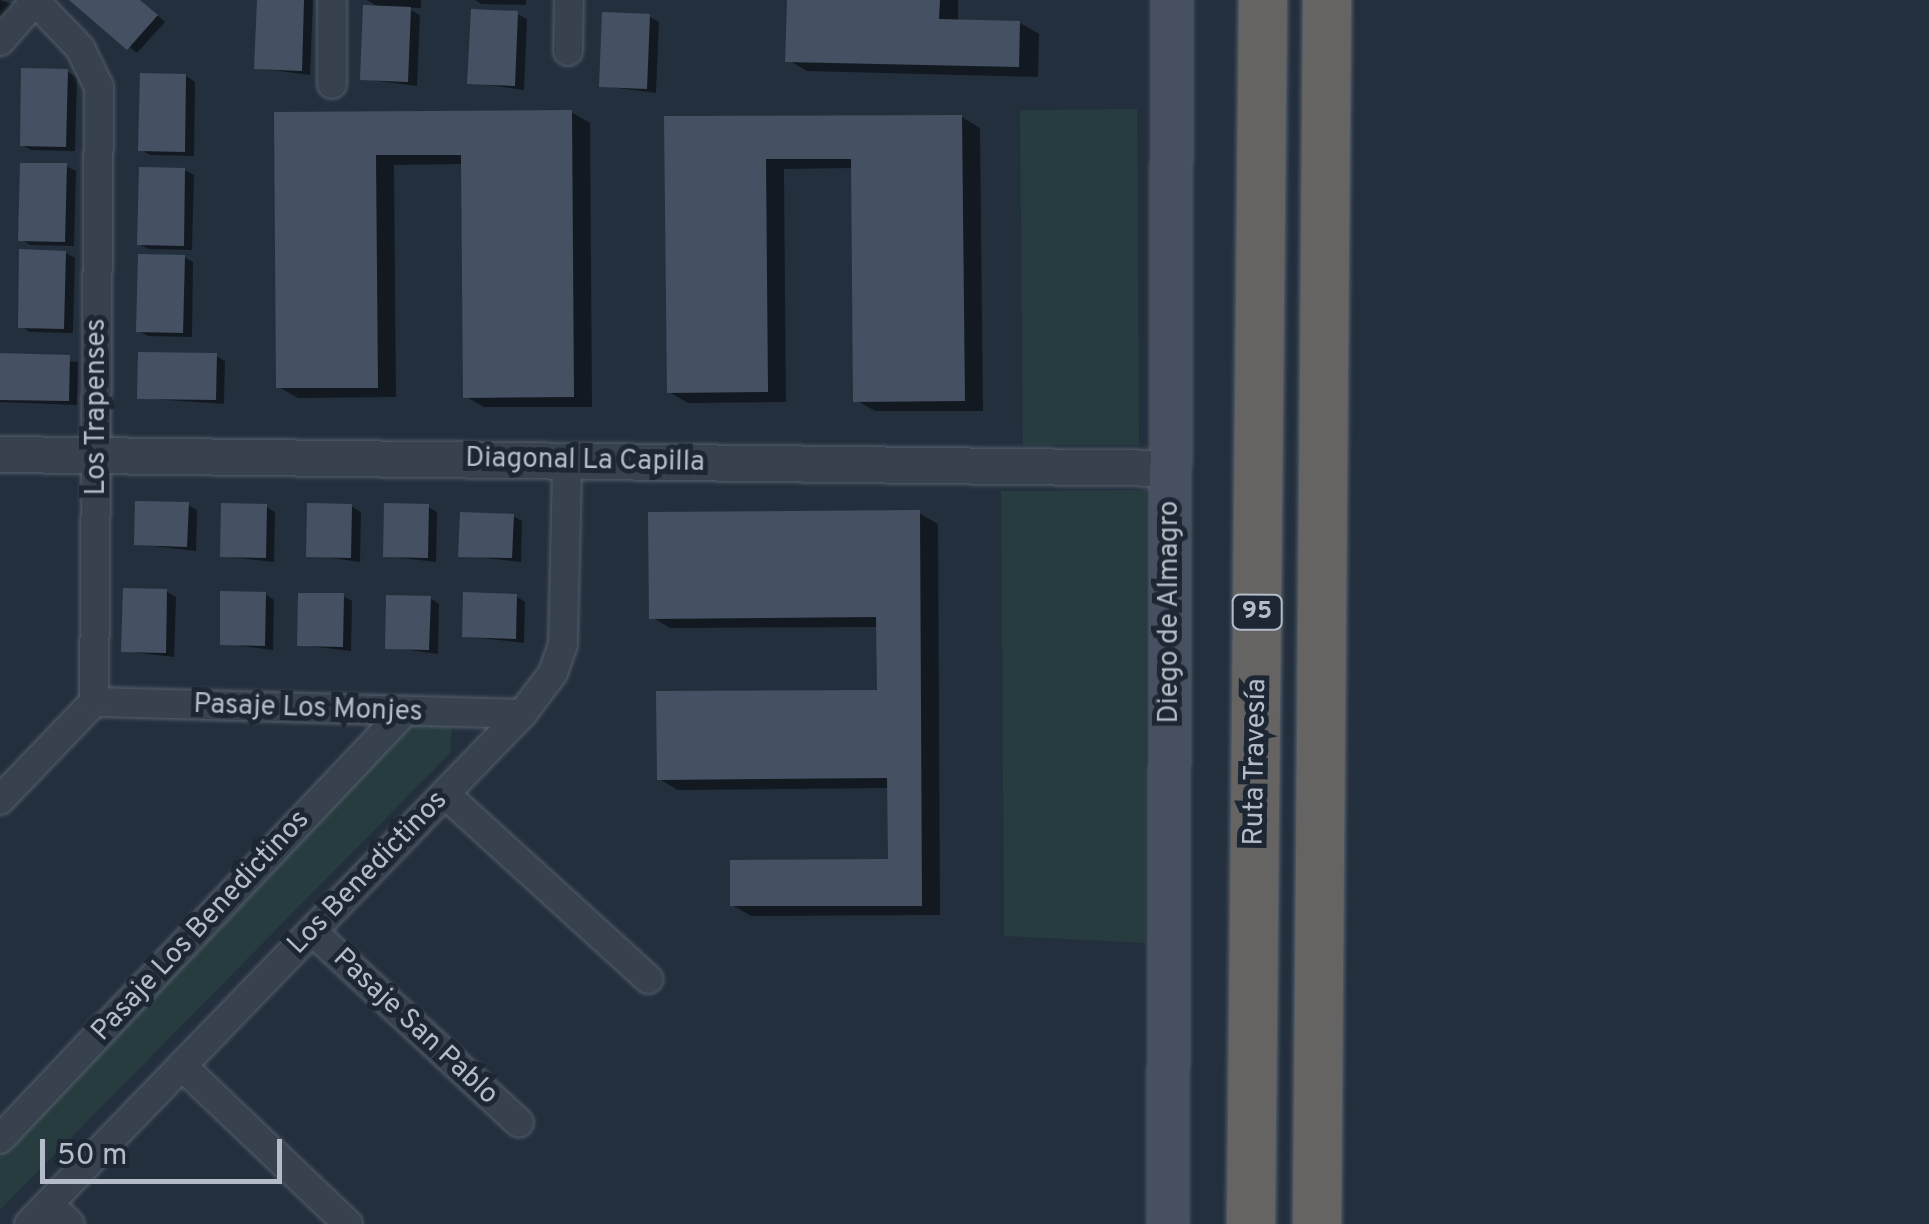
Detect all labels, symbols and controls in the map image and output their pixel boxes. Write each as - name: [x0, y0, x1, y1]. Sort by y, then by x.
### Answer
- street label: Los Trapenses: [80, 318, 114, 496]
- street label: Diagonal La Capilla: [465, 442, 705, 480]
- street label: Diego de Almagro: [1153, 500, 1187, 724]
- road number: 95: [1230, 592, 1284, 632]
- street label: Ruta Travesía: [1238, 678, 1274, 846]
- street label: Pasaje Los Monjes: [193, 688, 423, 730]
- street label: Los Benedictinos: [281, 784, 455, 962]
- street label: Pasaje Los Benedictinos: [85, 803, 317, 1049]
- street label: Pasaje San Pablo: [325, 942, 505, 1112]
- scale bar: [45, 1119, 288, 1181]
- text: 50 m: [57, 1138, 127, 1175]

